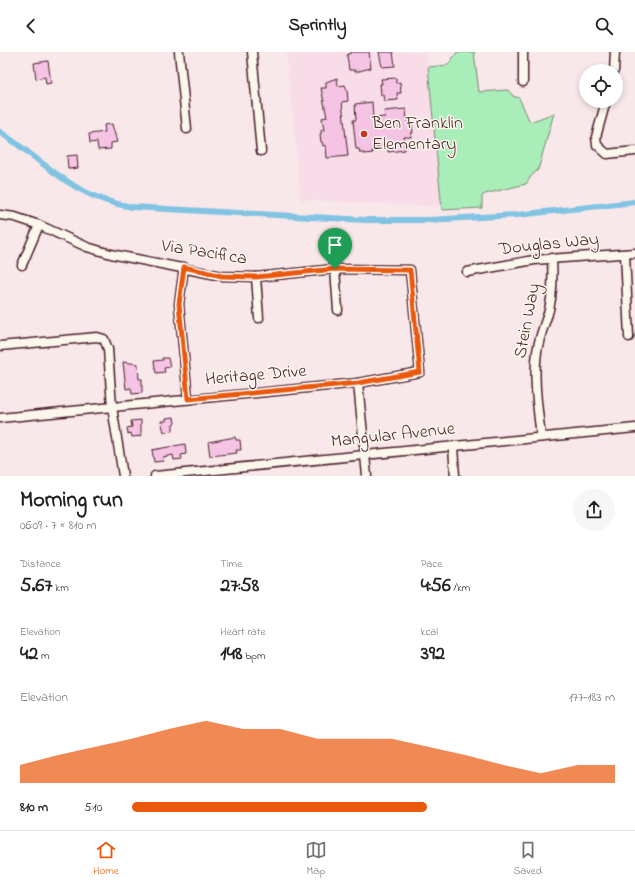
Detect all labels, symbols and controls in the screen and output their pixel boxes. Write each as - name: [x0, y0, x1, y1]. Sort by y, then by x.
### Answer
- text: Sprintly: [288, 13, 347, 39]
- icon: back: [20, 15, 42, 37]
- icon: search: [593, 15, 615, 37]
- map controls: [579, 64, 623, 108]
- button: locate: [579, 64, 623, 108]
- place label: Ben Franklin Elementary: [371, 111, 463, 158]
- marker: Ben Franklin Elementary: [359, 129, 369, 139]
- street label: Douglas Way: [497, 227, 600, 264]
- pin: [318, 228, 352, 269]
- street label: Via Pacifica: [158, 233, 249, 273]
- icon: arrive: [324, 234, 346, 256]
- street label: Stein Way: [508, 281, 548, 361]
- street label: Heritage Drive: [204, 359, 309, 394]
- street label: Mangular Avenue: [330, 416, 457, 456]
- text: Morning run: [20, 485, 123, 517]
- button: share: [573, 489, 615, 531]
- text: 06:09 · 7 × 810 m: [20, 516, 97, 535]
- text: Distance: [20, 556, 61, 572]
- text: Time: [220, 556, 242, 572]
- text: Pace: [421, 556, 442, 572]
- text: 5.67: [20, 572, 53, 601]
- text: 27:58: [220, 572, 259, 601]
- text: 4:56: [421, 572, 451, 601]
- text: km: [53, 580, 69, 596]
- text: /km: [451, 580, 470, 596]
- text: Elevation: [20, 624, 60, 640]
- text: Heart rate: [220, 624, 265, 640]
- text: kcal: [421, 624, 438, 640]
- text: 42: [20, 640, 38, 669]
- text: 148: [220, 640, 242, 669]
- text: 392: [421, 640, 445, 669]
- text: m: [38, 648, 49, 664]
- text: bpm: [242, 648, 266, 664]
- text: Elevation: [20, 688, 68, 707]
- text: 177–183 m: [569, 688, 615, 707]
- text: 810 m: [20, 798, 48, 817]
- text: 5:10: [84, 798, 102, 817]
- tab: Home: [93, 839, 119, 879]
- tab: Map: [305, 839, 327, 879]
- tab: Saved: [513, 839, 542, 879]

